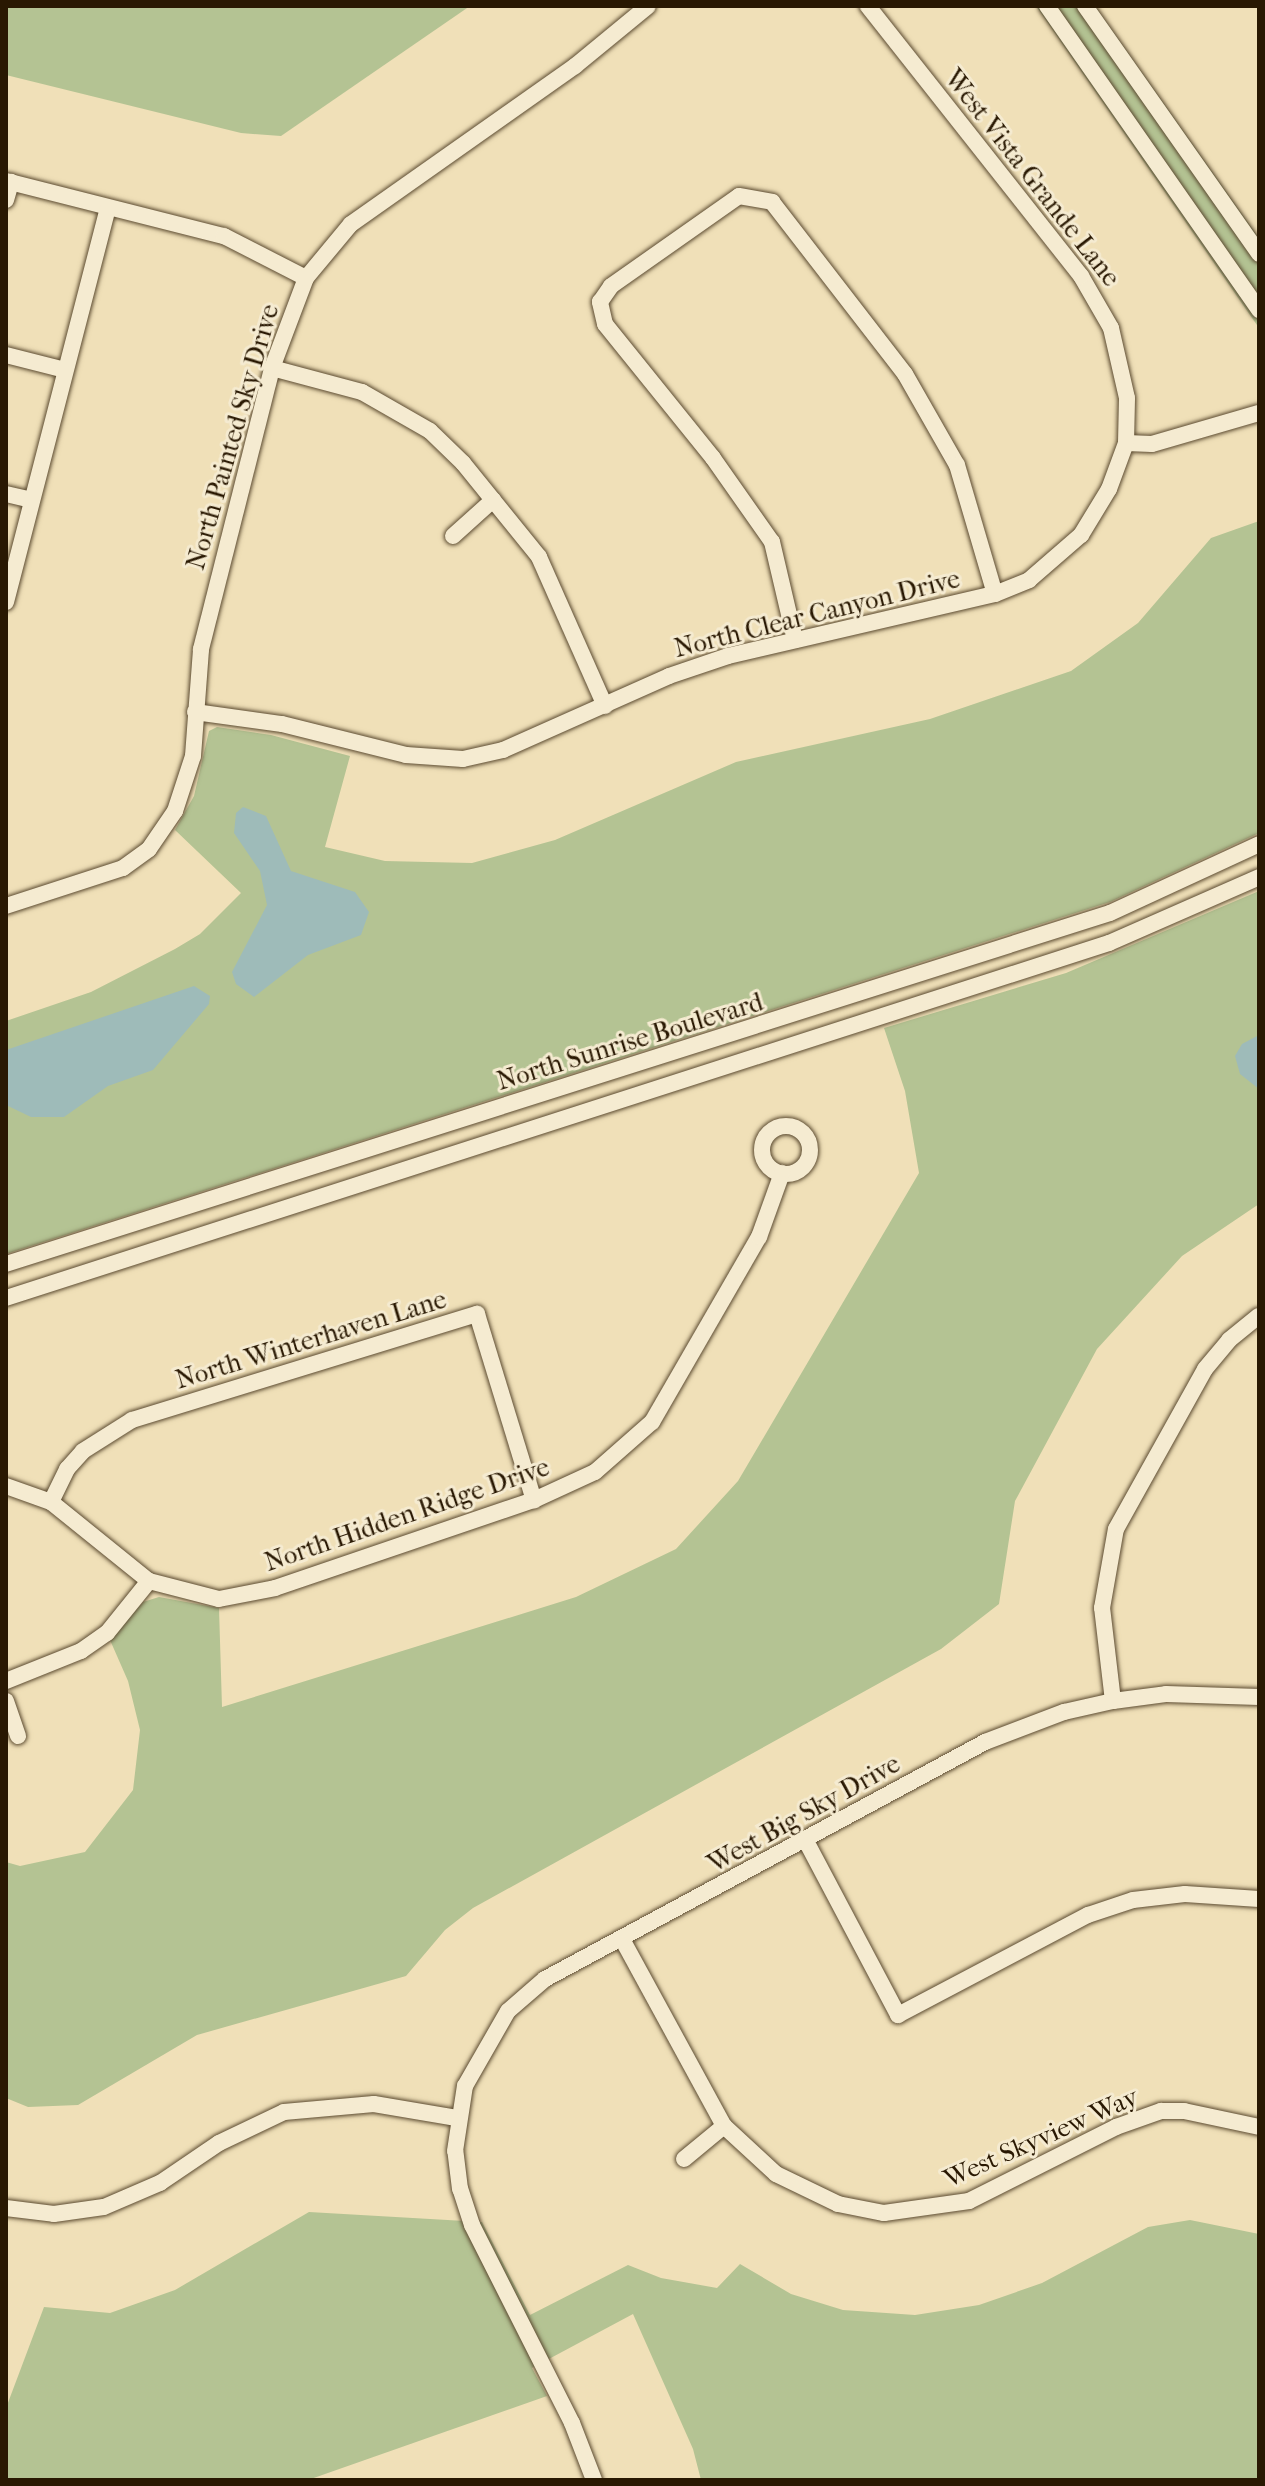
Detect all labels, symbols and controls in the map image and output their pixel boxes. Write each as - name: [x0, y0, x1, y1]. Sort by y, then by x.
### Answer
- street label: West Vista Grande Lane: [938, 63, 1126, 293]
- street label: North Painted Sky Drive: [180, 301, 286, 573]
- street label: North Clear Canyon Drive: [671, 563, 963, 665]
- street label: North Sunrise Boulevard: [493, 987, 767, 1097]
- street label: North Winterhaven Lane: [172, 1284, 450, 1396]
- street label: North Hidden Ridge Drive: [260, 1452, 554, 1578]
- street label: West Big Sky Drive: [702, 1748, 906, 1880]
- street label: West Skyview Way: [939, 2081, 1143, 2195]

